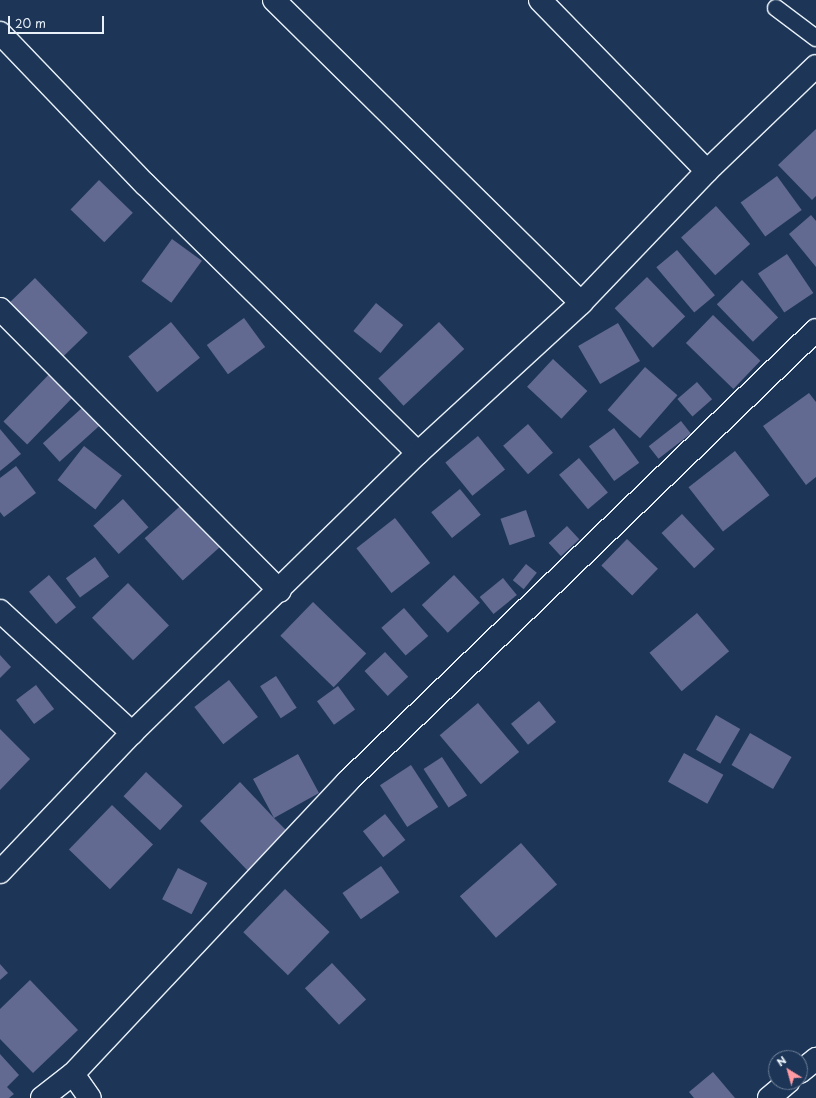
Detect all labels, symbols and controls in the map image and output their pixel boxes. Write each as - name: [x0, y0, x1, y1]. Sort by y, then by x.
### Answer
- scale bar: [10, 8, 106, 34]
- text: 20 m: [15, 14, 46, 32]
- north arrow: [768, 1050, 808, 1090]
- text: N: [772, 1051, 790, 1070]

